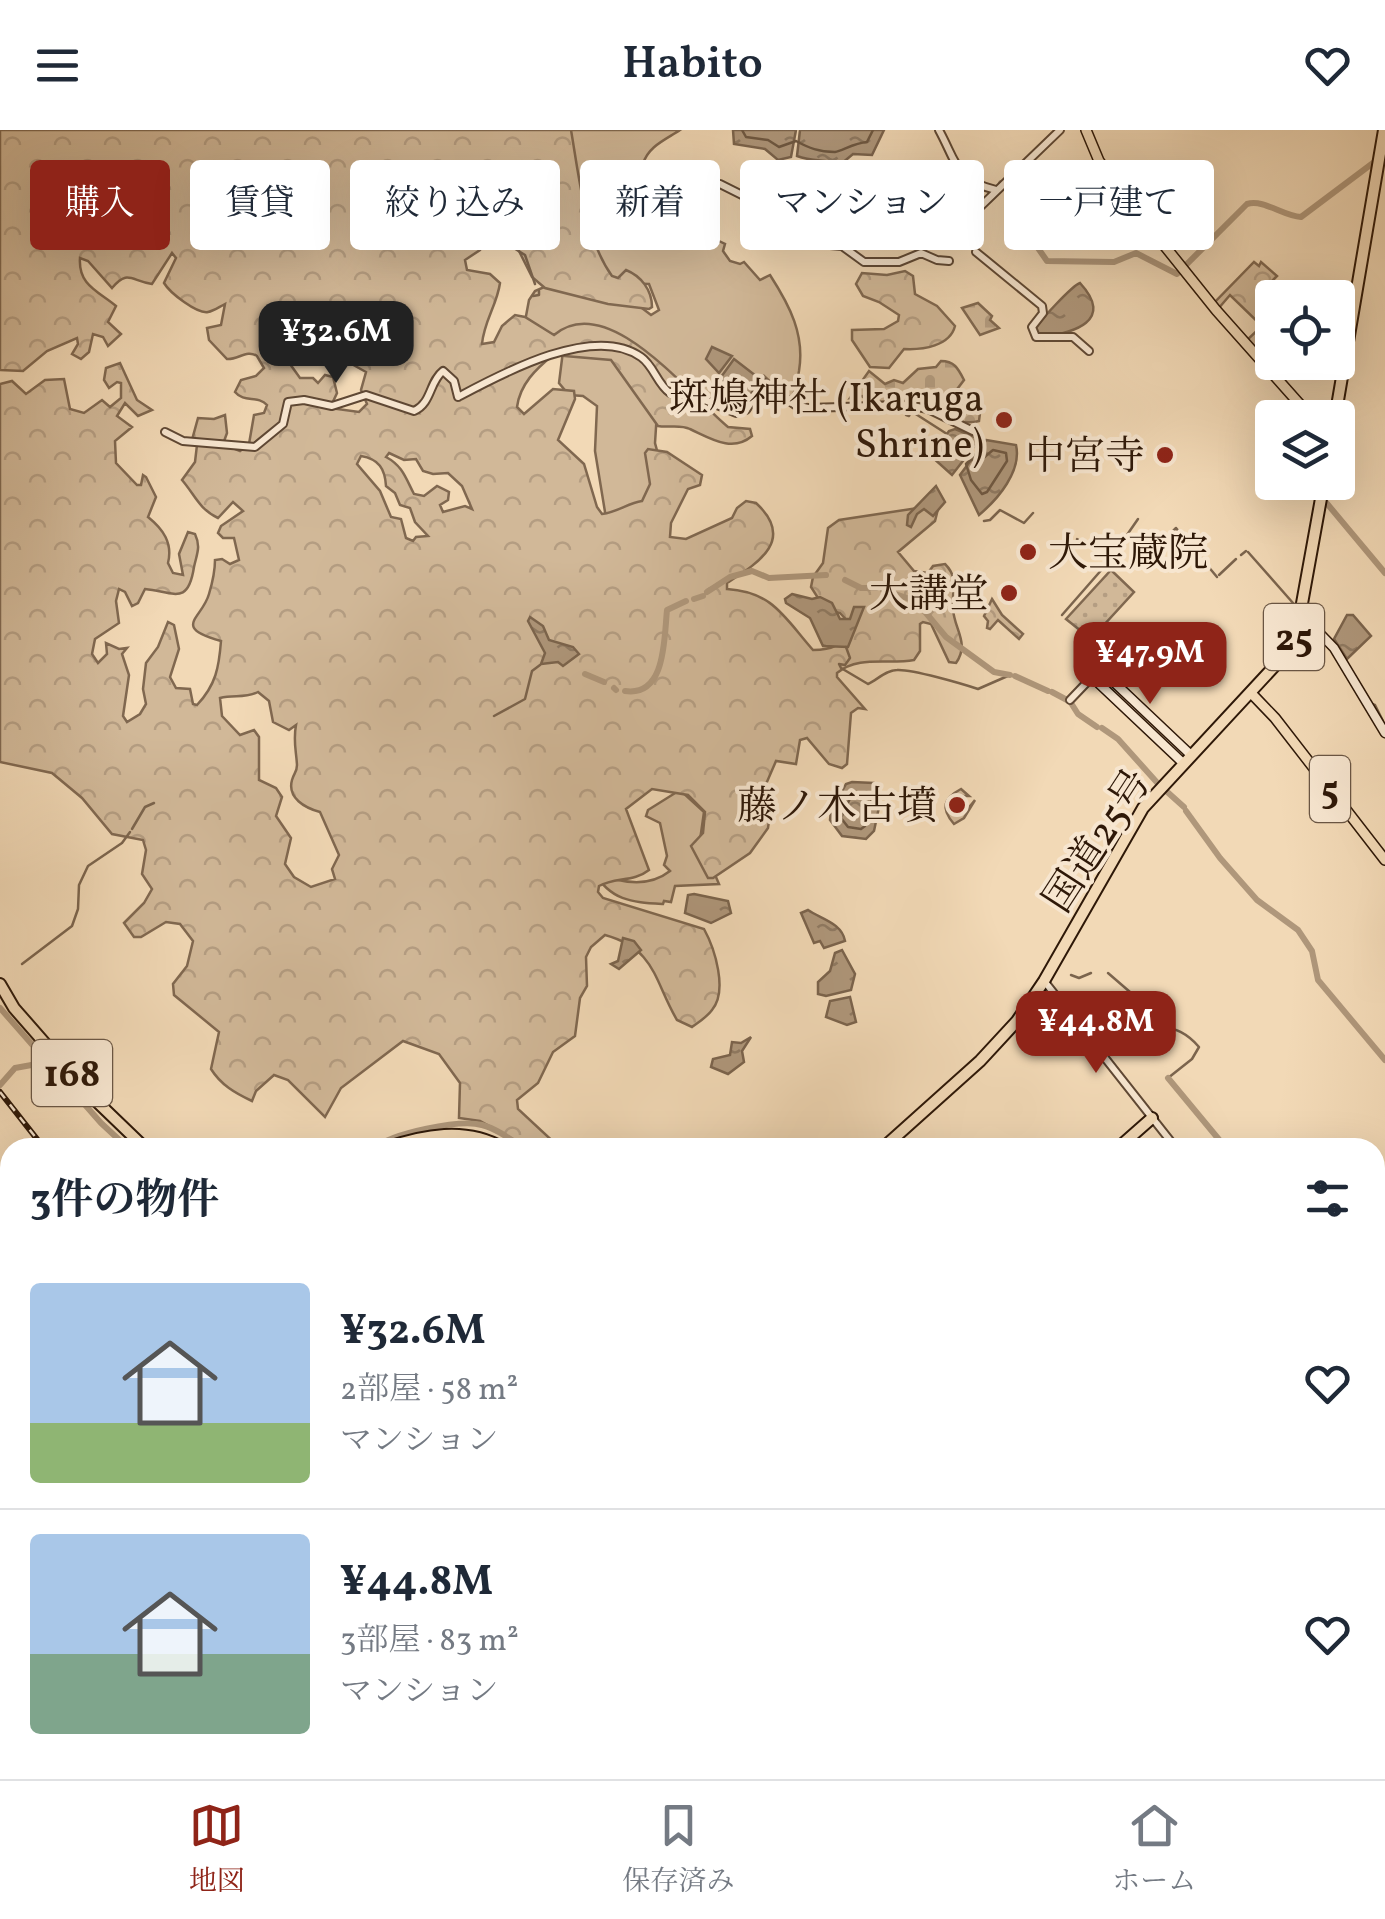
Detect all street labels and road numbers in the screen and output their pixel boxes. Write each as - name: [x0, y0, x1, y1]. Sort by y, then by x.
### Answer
- road number: 25: [1264, 604, 1324, 670]
- road number: 5: [1310, 756, 1350, 822]
- street label: 国道25号: [1032, 760, 1167, 925]
- road number: 168: [32, 1040, 112, 1106]

